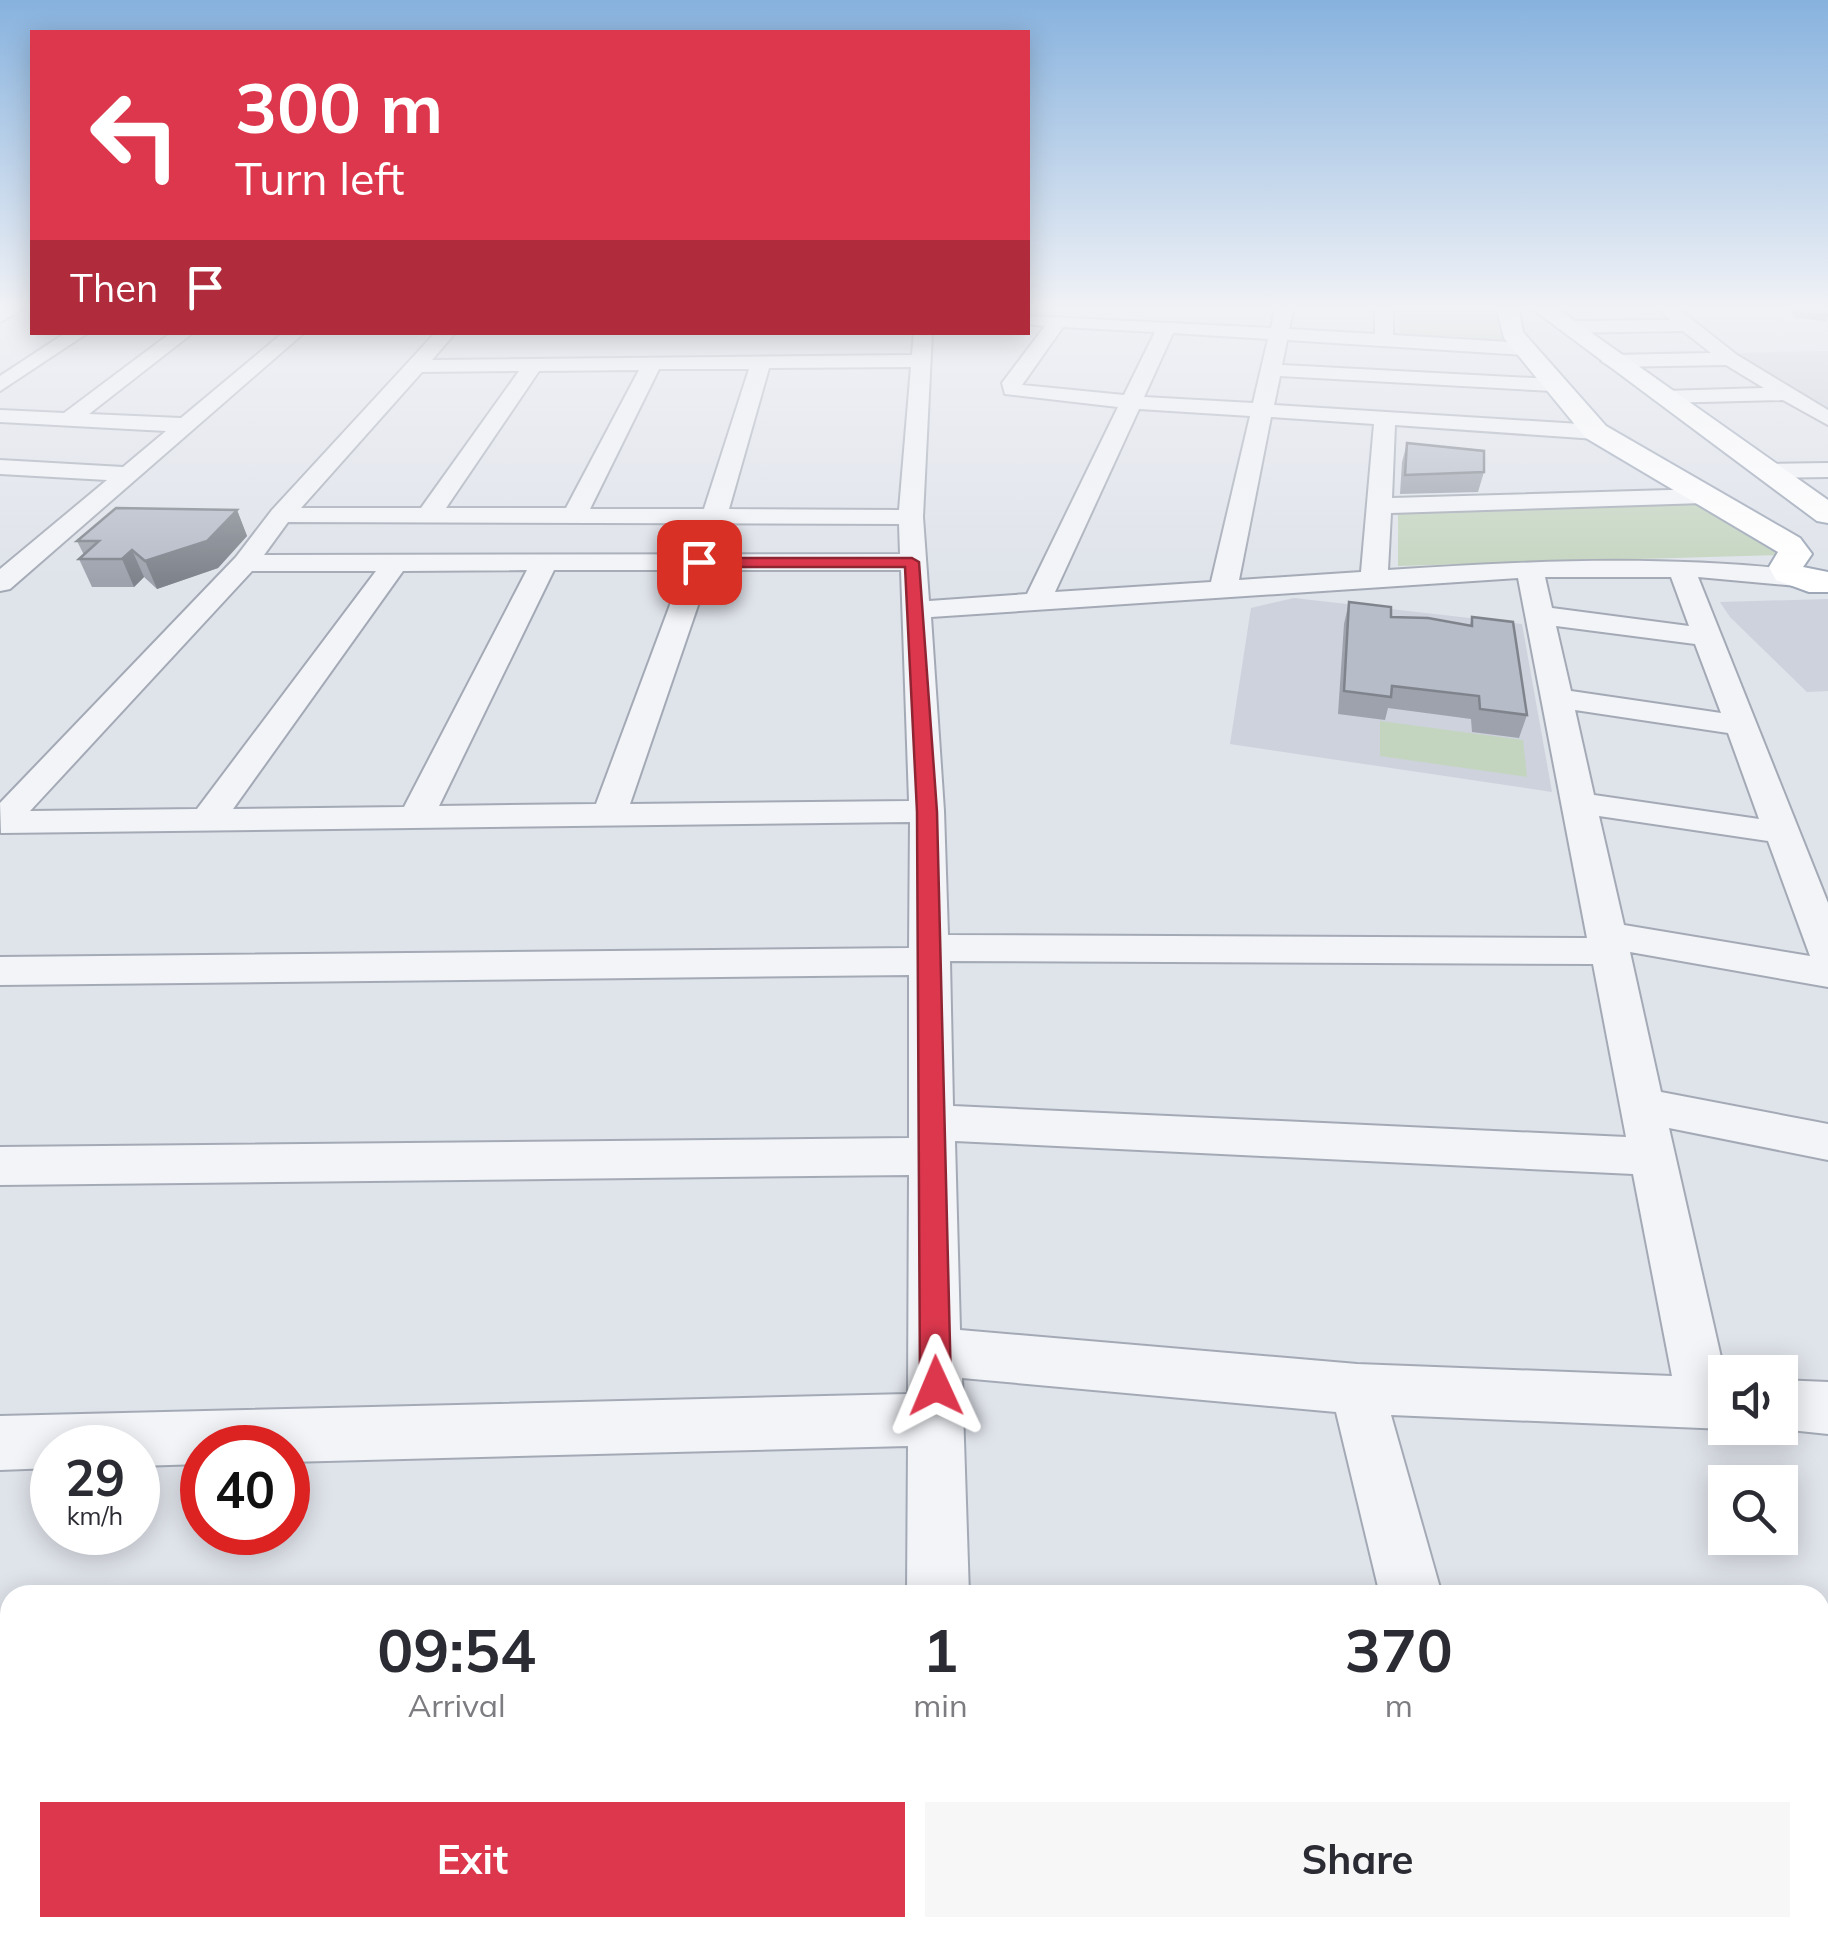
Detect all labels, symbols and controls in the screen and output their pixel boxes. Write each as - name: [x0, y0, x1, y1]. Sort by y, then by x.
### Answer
- text: 300 m: [235, 63, 443, 151]
- icon: left: [70, 70, 200, 200]
- text: Turn left: [235, 150, 404, 206]
- icon: arrive: [178, 260, 233, 315]
- text: Then: [70, 264, 158, 312]
- pin: [657, 520, 742, 605]
- icon: arrive: [672, 535, 727, 590]
- position arrow: [884, 1334, 988, 1438]
- map controls: [1708, 1355, 1798, 1555]
- button: sound: [1708, 1355, 1798, 1445]
- speed limit sign: 40: [180, 1425, 310, 1555]
- text: 29: [65, 1446, 125, 1509]
- button: search: [1708, 1465, 1798, 1555]
- text: km/h: [67, 1500, 123, 1531]
- text: 09:54: [377, 1612, 536, 1687]
- text: 1: [922, 1612, 958, 1687]
- text: 370: [1345, 1612, 1453, 1687]
- text: Arrival: [408, 1685, 506, 1725]
- text: min: [913, 1685, 968, 1725]
- text: m: [1385, 1685, 1413, 1725]
- button: Exit: [40, 1802, 905, 1917]
- button: Share: [925, 1802, 1790, 1917]

